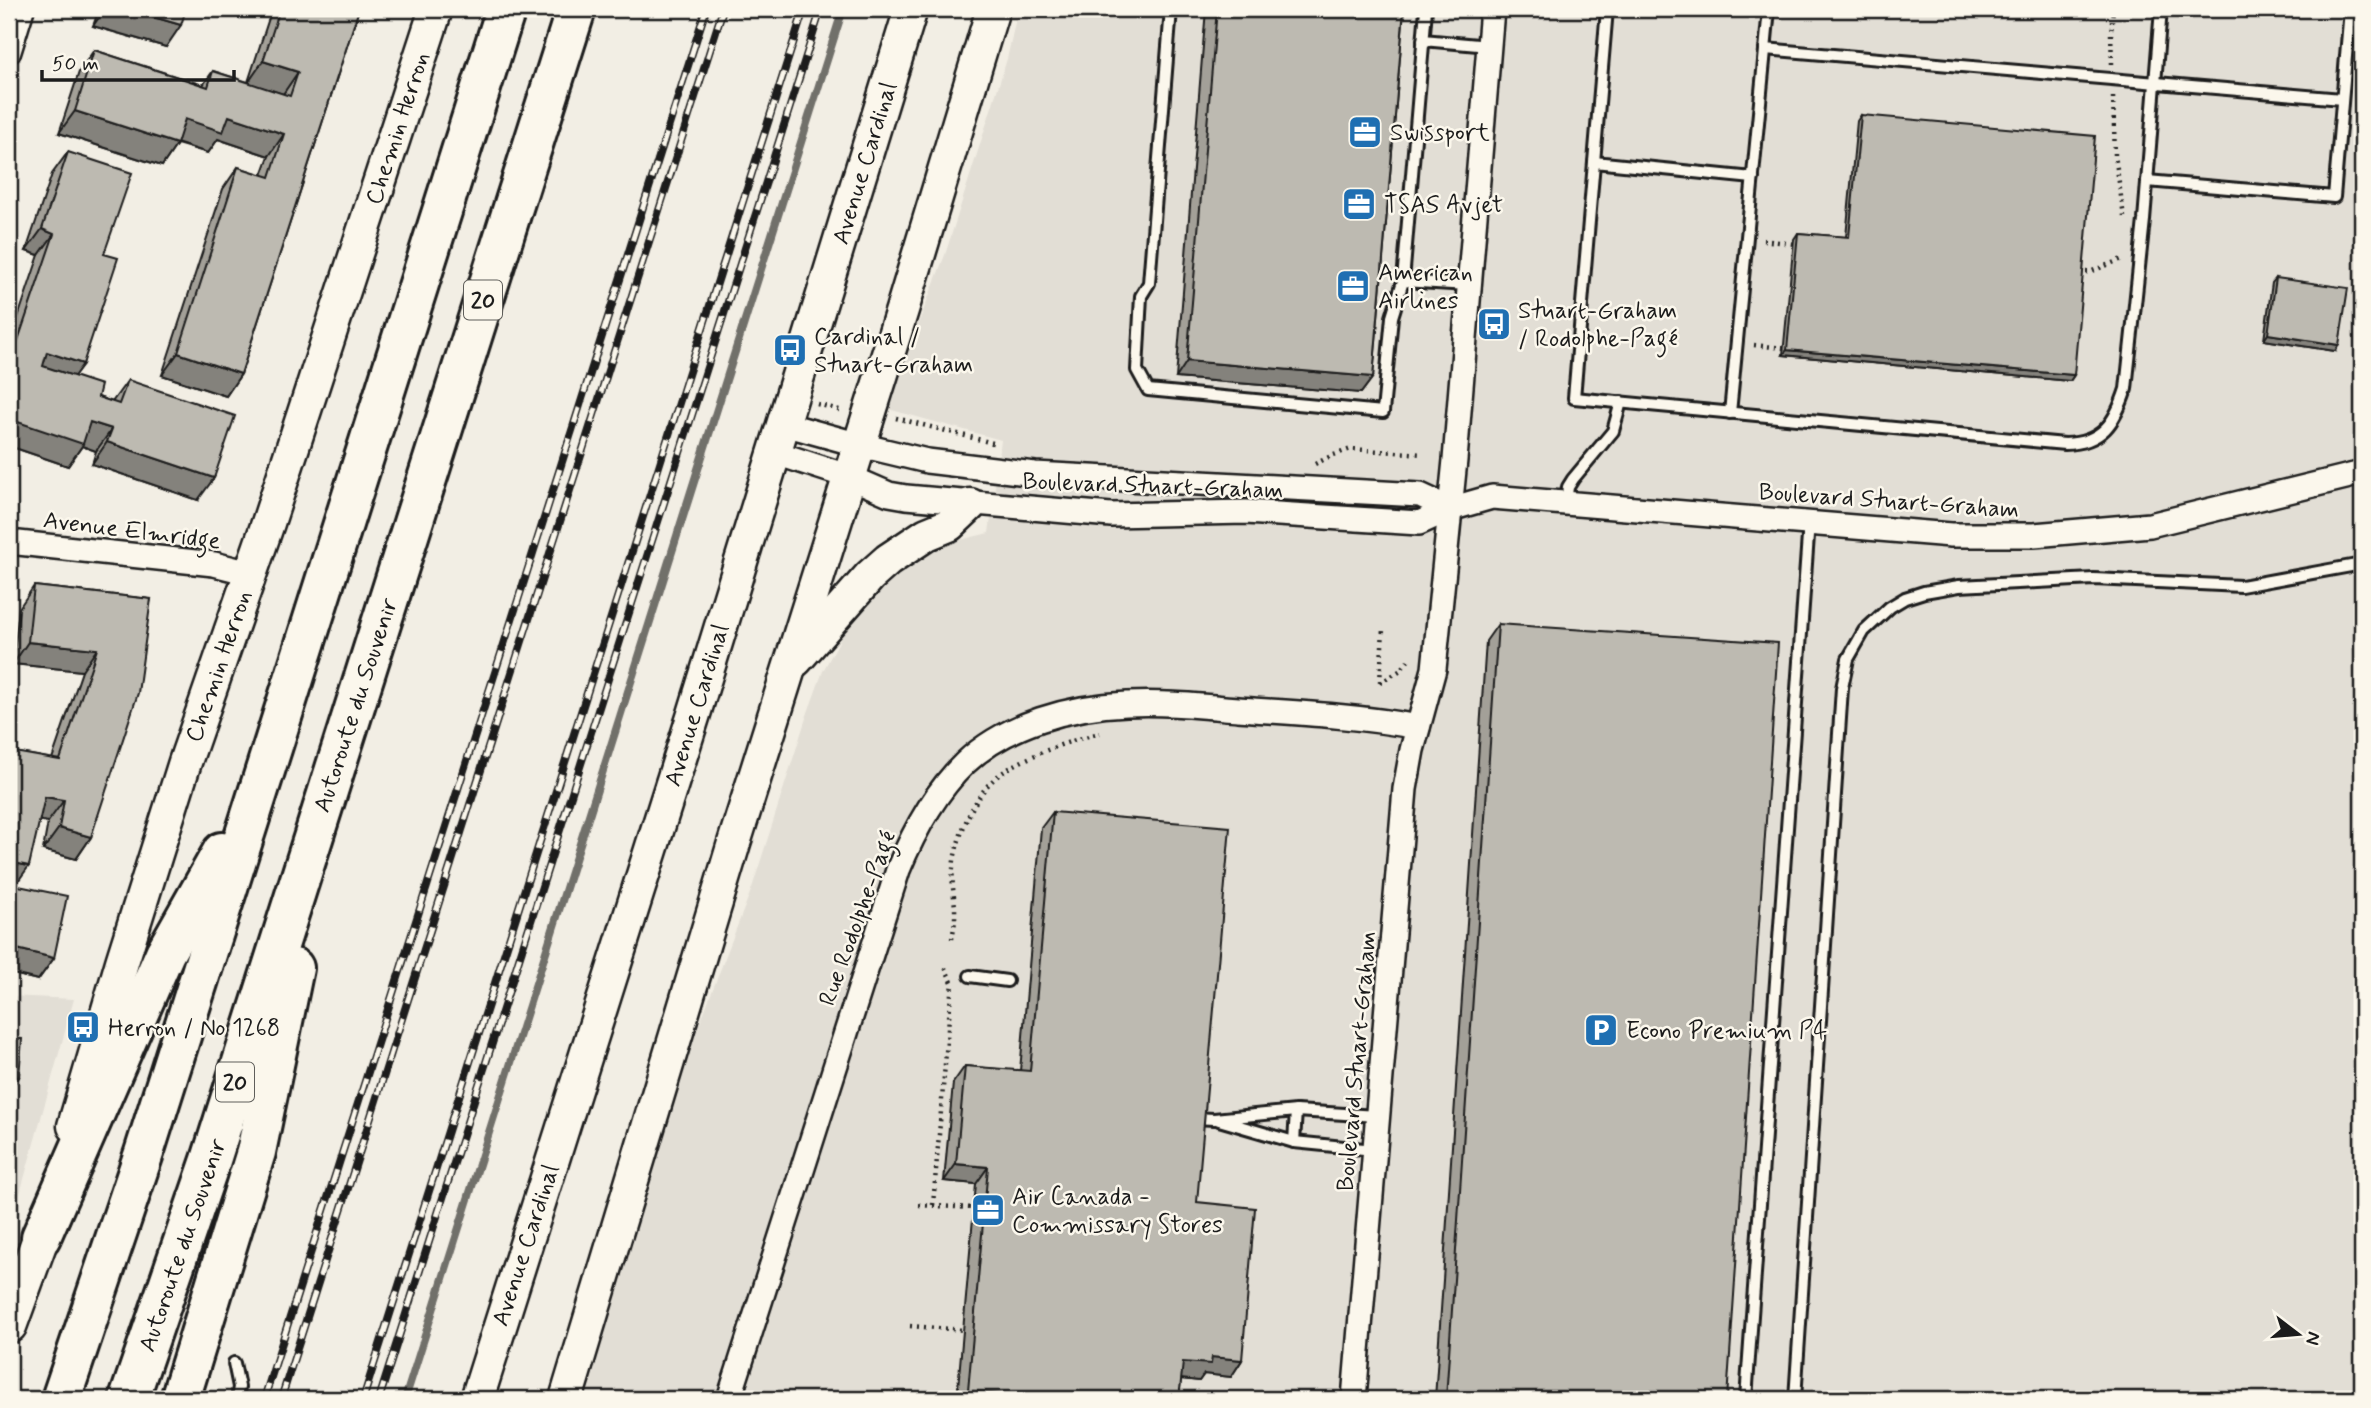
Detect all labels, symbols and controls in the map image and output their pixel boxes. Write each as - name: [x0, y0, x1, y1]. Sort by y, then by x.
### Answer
- scale bar: [42, 38, 234, 82]
- street label: Chemin Herron: [359, 48, 438, 209]
- text: 50 m: [52, 50, 99, 78]
- street label: Avenue Cardinal: [826, 78, 905, 248]
- office icon: Swissport: [1346, 113, 1384, 151]
- place label: Swissport: [1390, 118, 1490, 149]
- office icon: TSAS Avjet: [1340, 185, 1378, 223]
- place label: TSAS Avjet: [1384, 190, 1503, 221]
- place label: American Airlines: [1378, 258, 1473, 317]
- office icon: American Airlines: [1334, 267, 1372, 305]
- road number: 20: [464, 280, 502, 320]
- place label: Stuart-Graham / Rodolphe-Pagé: [1518, 296, 1678, 358]
- bus stop icon: Stuart-Graham / Rodolphe-Pagé: [1475, 305, 1513, 343]
- place label: Cardinal / Stuart-Graham: [814, 322, 973, 381]
- bus stop icon: Cardinal / Stuart-Graham: [771, 331, 809, 369]
- street label: Boulevard Stuart-Graham: [1022, 466, 1284, 507]
- street label: Boulevard Stuart-Graham: [1758, 477, 2020, 526]
- street label: Avenue Elmridge: [41, 505, 222, 561]
- street label: Chemin Herron: [179, 586, 260, 747]
- street label: Autoroute du Souvenir: [307, 594, 406, 816]
- street label: Avenue Cardinal: [658, 620, 737, 790]
- street label: Rue Rodolphe-Pagé: [812, 826, 907, 1011]
- street label: Boulevard Stuart-Graham: [1331, 930, 1384, 1193]
- bus stop icon: Herron / No 1268: [64, 1008, 102, 1046]
- parking icon: Econo Premium P4: [1582, 1011, 1620, 1049]
- place label: Herron / No 1268: [108, 1013, 280, 1044]
- place label: Econo Premium P4: [1626, 1016, 1827, 1047]
- road number: 20: [216, 1063, 254, 1102]
- street label: Autoroute du Souvenir: [132, 1134, 235, 1356]
- street label: Avenue Cardinal: [486, 1161, 567, 1330]
- place label: Air Canada - Commissary Stores: [1012, 1182, 1223, 1241]
- office icon: Air Canada - Commissary Stores: [969, 1191, 1007, 1229]
- north arrow: [2262, 1300, 2332, 1370]
- text: N: [2299, 1329, 2327, 1348]

